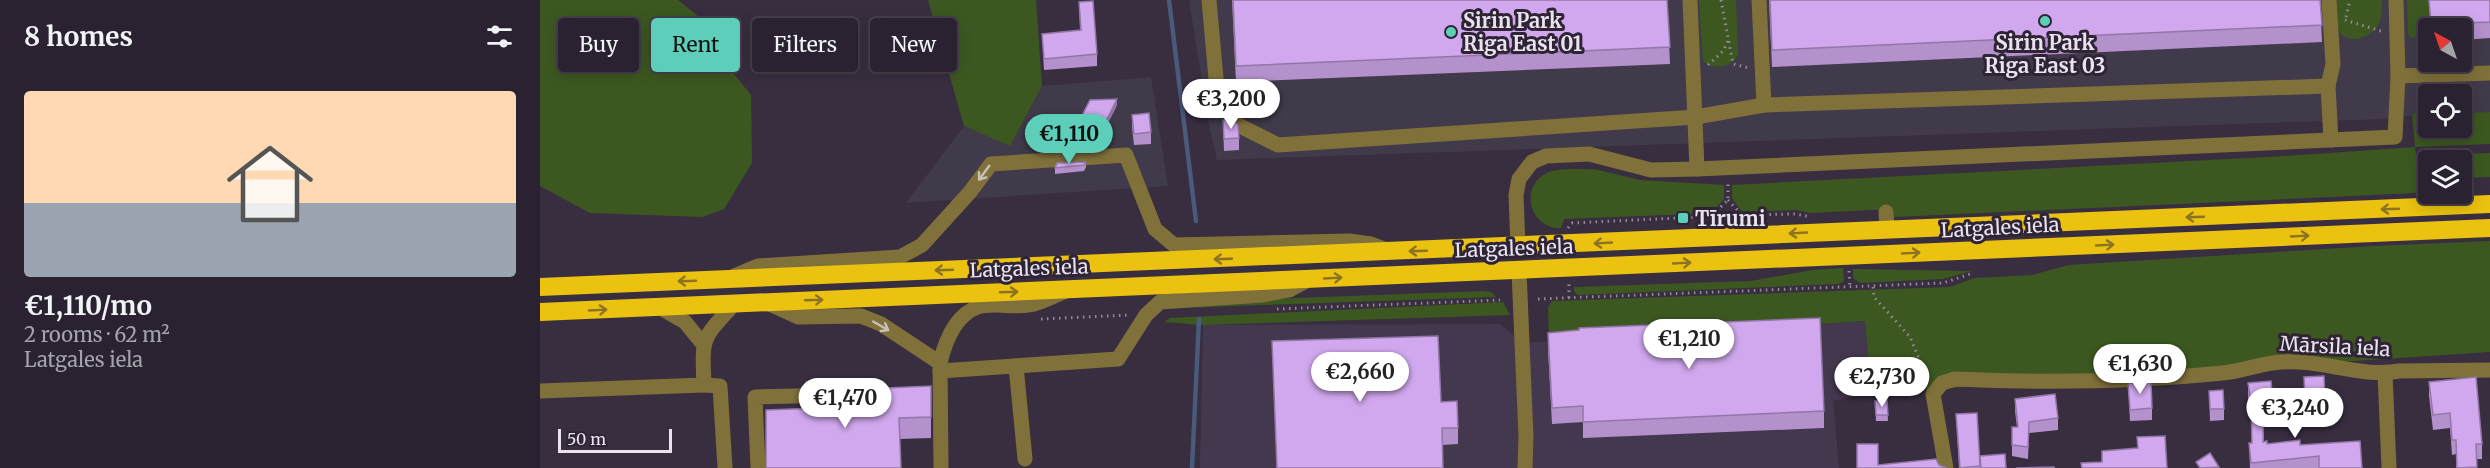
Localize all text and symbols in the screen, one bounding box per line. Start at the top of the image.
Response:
place label: Sirin Park Riga East 01 [1463,8,1582,56]
marker: Sirin Park Riga East 03 [2038,14,2052,28]
chip: Buy [558,18,639,72]
chip: Rent [651,18,740,72]
chip: Filters [752,18,858,72]
chip: New [870,18,957,72]
north arrow [2418,18,2472,72]
map controls [2418,18,2472,204]
text: 8 homes [24,20,133,53]
icon: filters [483,20,516,53]
marker: Sirin Park Riga East 01 [1444,25,1458,39]
place label: Sirin Park Riga East 03 [1984,30,2106,78]
pin: €3,200 [1182,79,1280,130]
button: locate [2418,84,2472,138]
text: €3,200 [1196,86,1266,111]
pin: €1,110 [1020,114,1118,165]
text: €1,110 [1039,121,1099,146]
icon: home [216,130,324,238]
button: layers [2418,150,2472,204]
one-way arrow [978,165,990,181]
one-way arrow [2380,203,2400,214]
place label: Tīrumi [1695,206,1766,231]
marker: Tīrumi [1676,211,1690,225]
street label: Latgales iela [1940,211,2060,243]
one-way arrow [2185,211,2205,222]
one-way arrow [1788,228,1808,239]
one-way arrow [2290,230,2310,242]
street label: Latgales iela [1454,233,1574,263]
one-way arrow [1594,237,1614,248]
one-way arrow [2095,239,2115,250]
one-way arrow [1409,245,1429,257]
one-way arrow [1900,248,1920,259]
street label: Latgales iela [969,253,1089,283]
one-way arrow [1214,253,1234,264]
one-way arrow [1672,258,1692,269]
one-way arrow [935,265,955,276]
one-way arrow [1323,273,1343,284]
one-way arrow [677,276,697,287]
one-way arrow [999,286,1019,297]
text: €1,110/mo [24,289,152,322]
one-way arrow [804,294,824,306]
one-way arrow [588,304,608,315]
pin: €1,210 [1640,319,1738,370]
one-way arrow [872,320,889,332]
text: 2 rooms · 62 m² [24,322,170,347]
text: €1,210 [1657,326,1721,351]
street label: Mārsila iela [2279,331,2391,361]
pin: €1,630 [2091,344,2189,395]
text: Latgales iela [24,347,143,372]
text: €1,630 [2107,351,2173,376]
pin: €2,660 [1311,352,1409,403]
pin: €2,730 [1833,357,1931,408]
text: €2,660 [1325,359,1395,384]
text: €2,730 [1848,364,1916,389]
pin: €1,470 [796,378,894,429]
text: €1,470 [813,385,877,410]
pin: €3,240 [2246,388,2344,439]
text: €3,240 [2260,395,2330,420]
scale bar [558,426,672,454]
text: 50 m [567,429,606,449]

